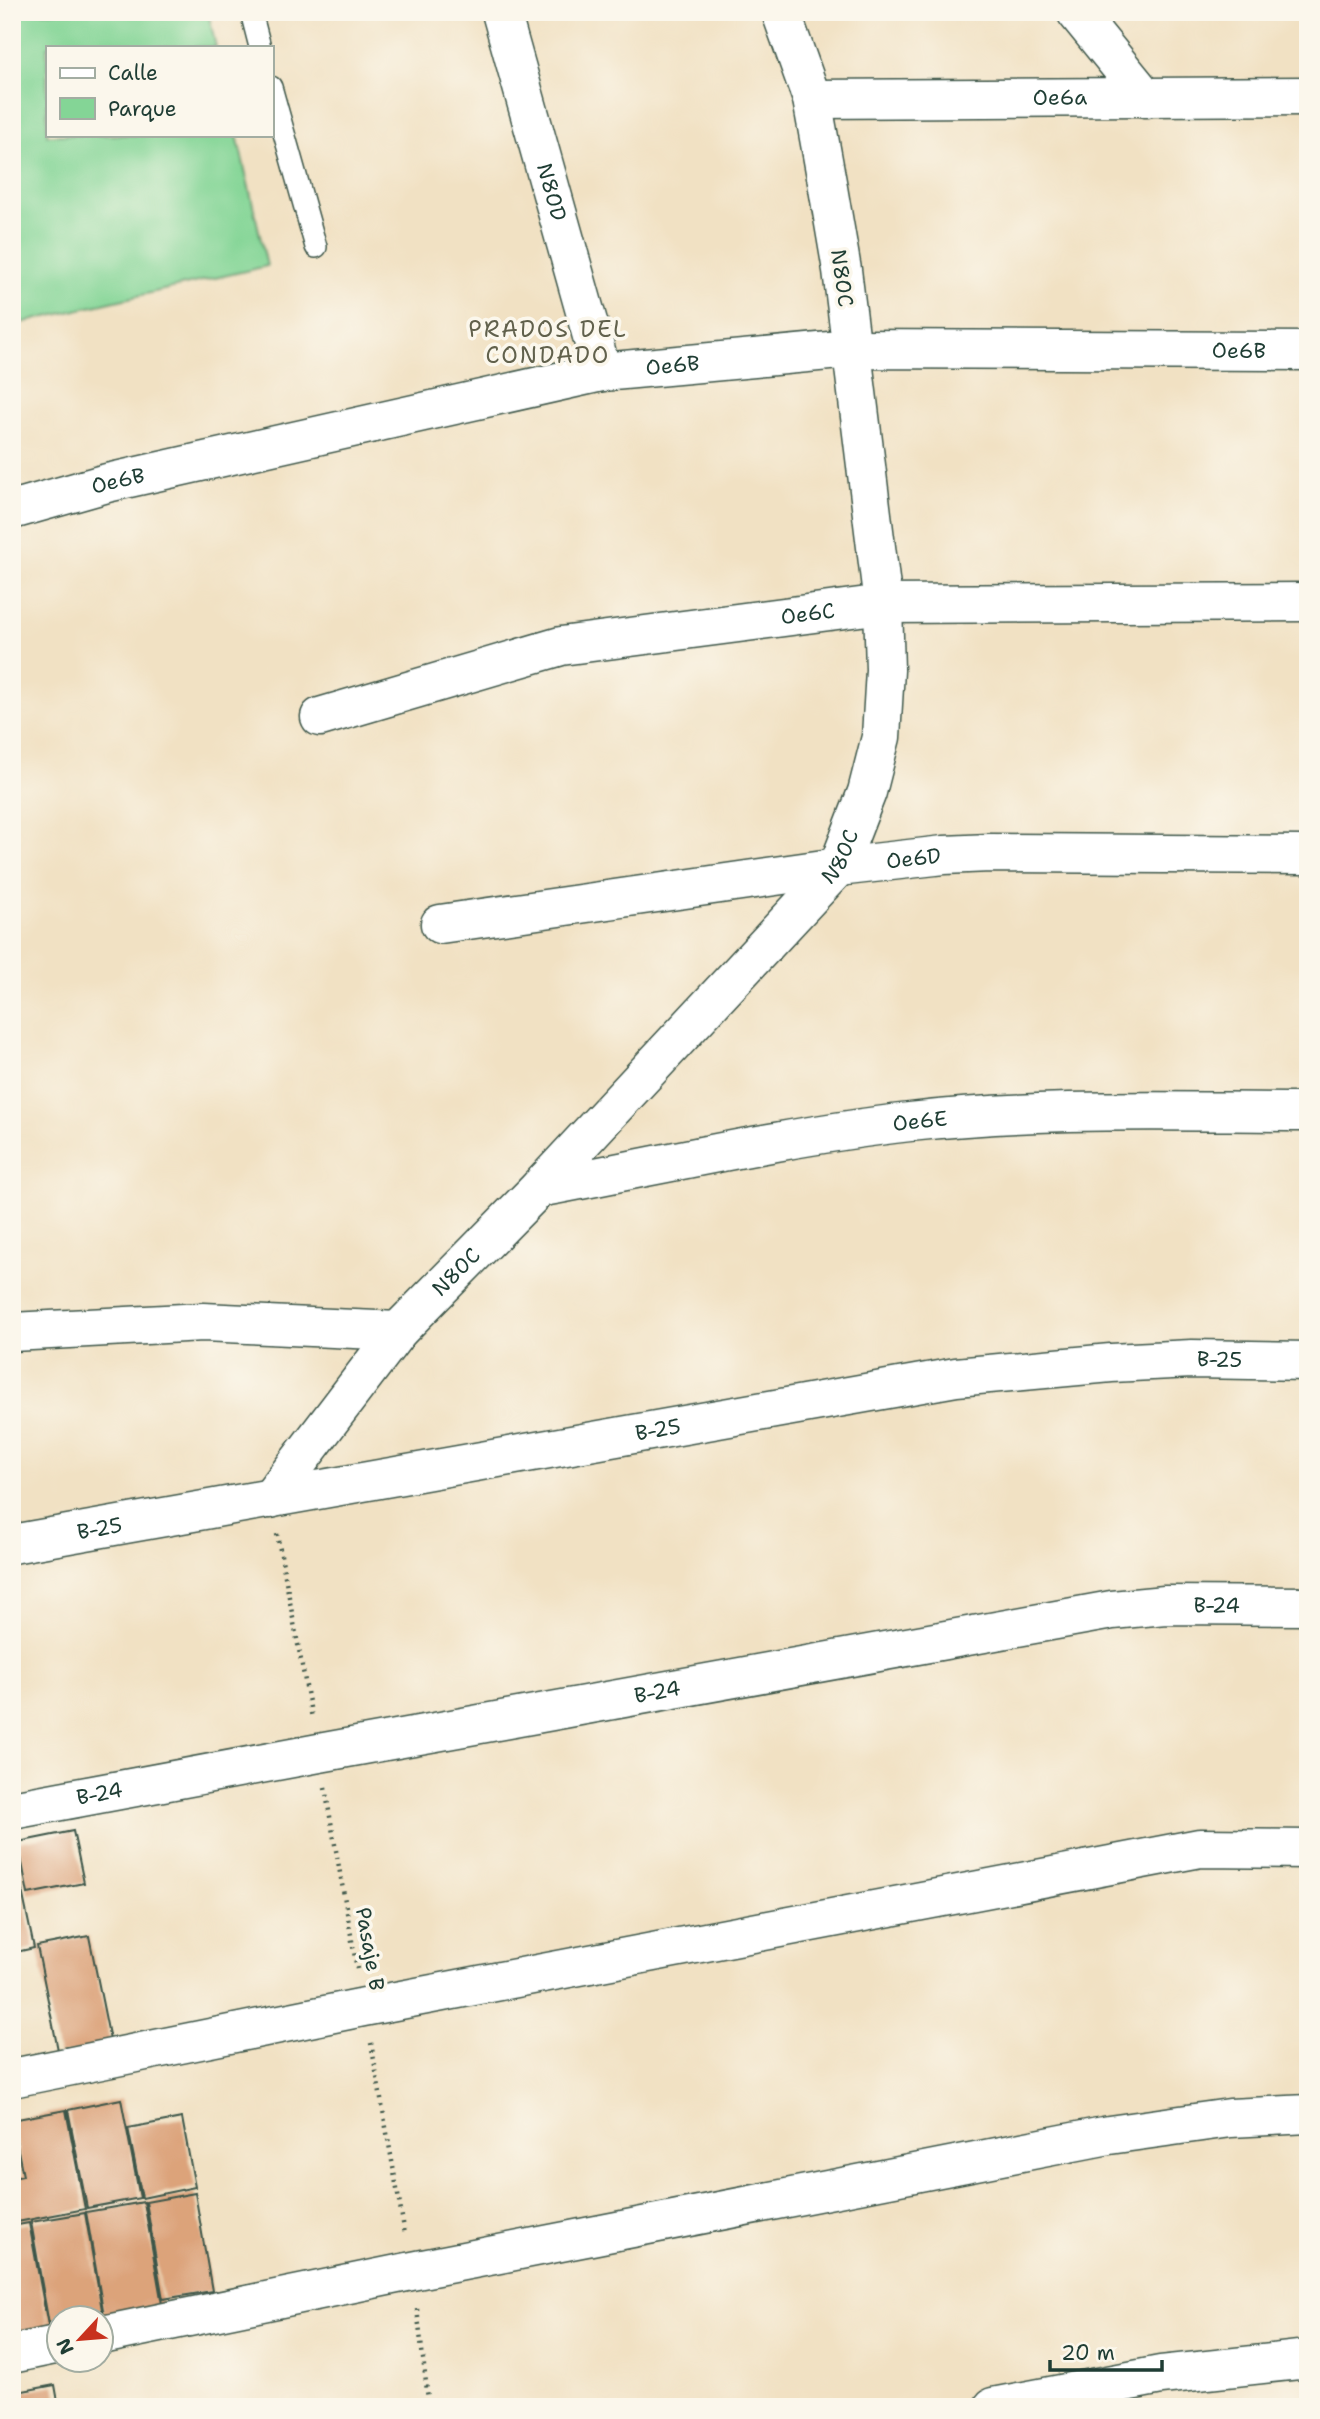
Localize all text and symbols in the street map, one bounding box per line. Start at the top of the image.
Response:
legend [46,46,273,136]
text: Calle [108,59,158,87]
street label: Oe6a [1033,83,1087,112]
text: Parque [108,95,177,123]
street label: N80D [530,160,573,224]
street label: N80C [824,247,860,309]
district label: PRADOS DEL CONDADO [468,314,628,370]
street label: Oe6B [1212,337,1266,365]
street label: Oe6B [644,349,701,382]
street label: Oe6B [88,461,147,501]
street label: Oe6C [779,596,836,631]
street label: N80C [815,825,865,890]
street label: Oe6D [885,841,942,875]
street label: Oe6E [891,1104,949,1138]
street label: N80C [426,1242,486,1302]
street label: B-25 [1197,1345,1243,1374]
street label: B-25 [633,1412,683,1447]
street label: B-25 [75,1511,124,1546]
street label: B-24 [1193,1591,1240,1620]
street label: B-24 [632,1674,683,1710]
street label: B-24 [74,1776,125,1812]
street label: Pasaje B [349,1905,391,1993]
north arrow [46,2304,116,2374]
scale bar [1050,2328,1162,2372]
text: N [51,2334,80,2358]
text: 20 m [1061,2339,1115,2367]

